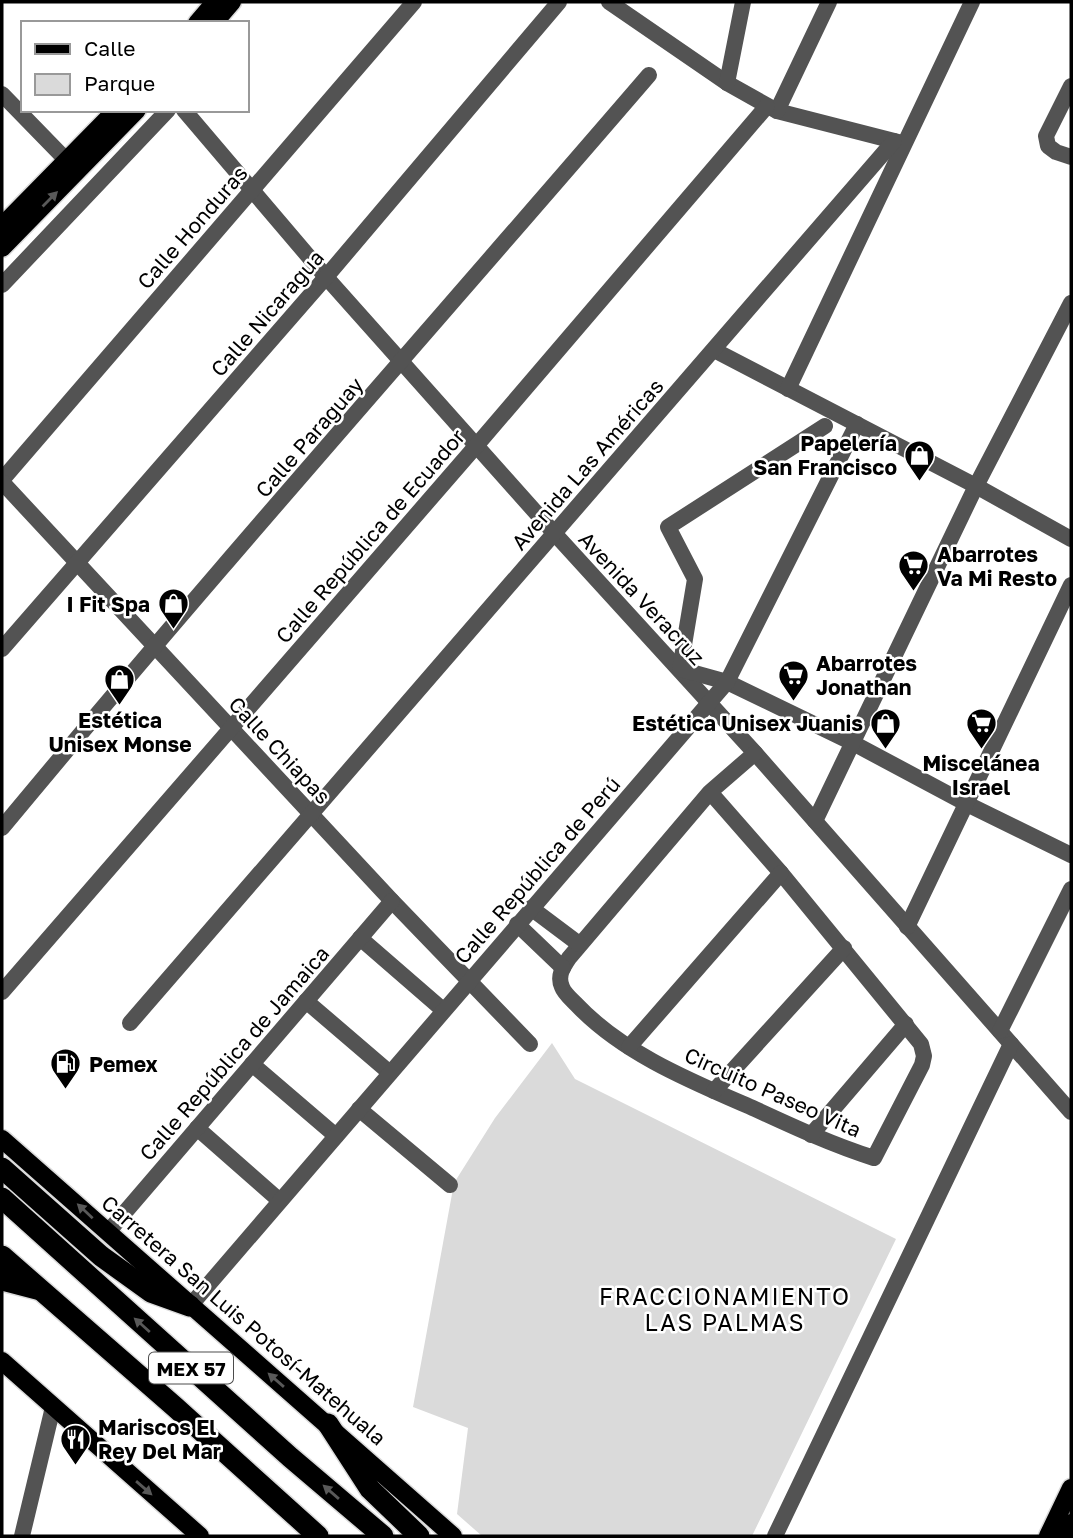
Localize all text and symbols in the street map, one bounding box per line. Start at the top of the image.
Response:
legend [21,21,248,112]
text: Calle [84,35,136,61]
text: Parque [84,70,155,96]
street label: Calle Honduras [131,160,253,294]
one-way arrow [41,192,58,208]
street label: Calle Nicaragua [205,244,329,382]
street label: Calle Paraguay [250,371,368,502]
street label: Avenida Las Américas [506,373,668,555]
street label: Calle República de Ecuador [270,424,470,648]
place label: Papelería San Francisco [753,430,897,480]
shop icon: Papelería San Francisco [903,438,937,482]
street label: Avenida Veracruz [574,526,710,670]
place label: Abarrotes Va Mi Resto [937,541,1057,591]
supermarket icon: Abarrotes Va Mi Resto [897,549,931,593]
shop icon: I Fit Spa [156,587,190,631]
place label: I Fit Spa [67,591,150,617]
place label: Abarrotes Jonathan [816,650,917,700]
supermarket icon: Abarrotes Jonathan [776,658,810,702]
shop icon: Estética Unisex Monse [103,663,137,707]
street label: Calle Chiapas [224,691,336,809]
shop icon: Estética Unisex Juanis [869,706,903,750]
supermarket icon: Miscelánea Israel [964,706,998,750]
place label: Estética Unisex Monse [48,707,192,757]
place label: Estética Unisex Juanis [632,710,863,736]
place label: Miscelánea Israel [922,750,1040,800]
street label: Calle República de Perú [449,771,625,969]
street label: Calle República de Jamaica [134,940,334,1166]
street label: Circuito Paseo Vita [681,1041,865,1143]
fuel station icon: Pemex [49,1047,83,1091]
place label: Pemex [89,1051,158,1077]
street label: Carretera San Luis Potosí-Matehuala [97,1189,391,1451]
one-way arrow [76,1203,94,1219]
district label: FRACCIONAMIENTO LAS PALMAS [599,1282,851,1336]
one-way arrow [133,1317,151,1333]
road number: MEX 57 [149,1352,233,1384]
one-way arrow [267,1372,285,1388]
place label: Mariscos El Rey Del Mar [98,1414,221,1464]
restaurant icon: Mariscos El Rey Del Mar [58,1422,92,1466]
one-way arrow [135,1479,152,1495]
one-way arrow [322,1485,339,1500]

